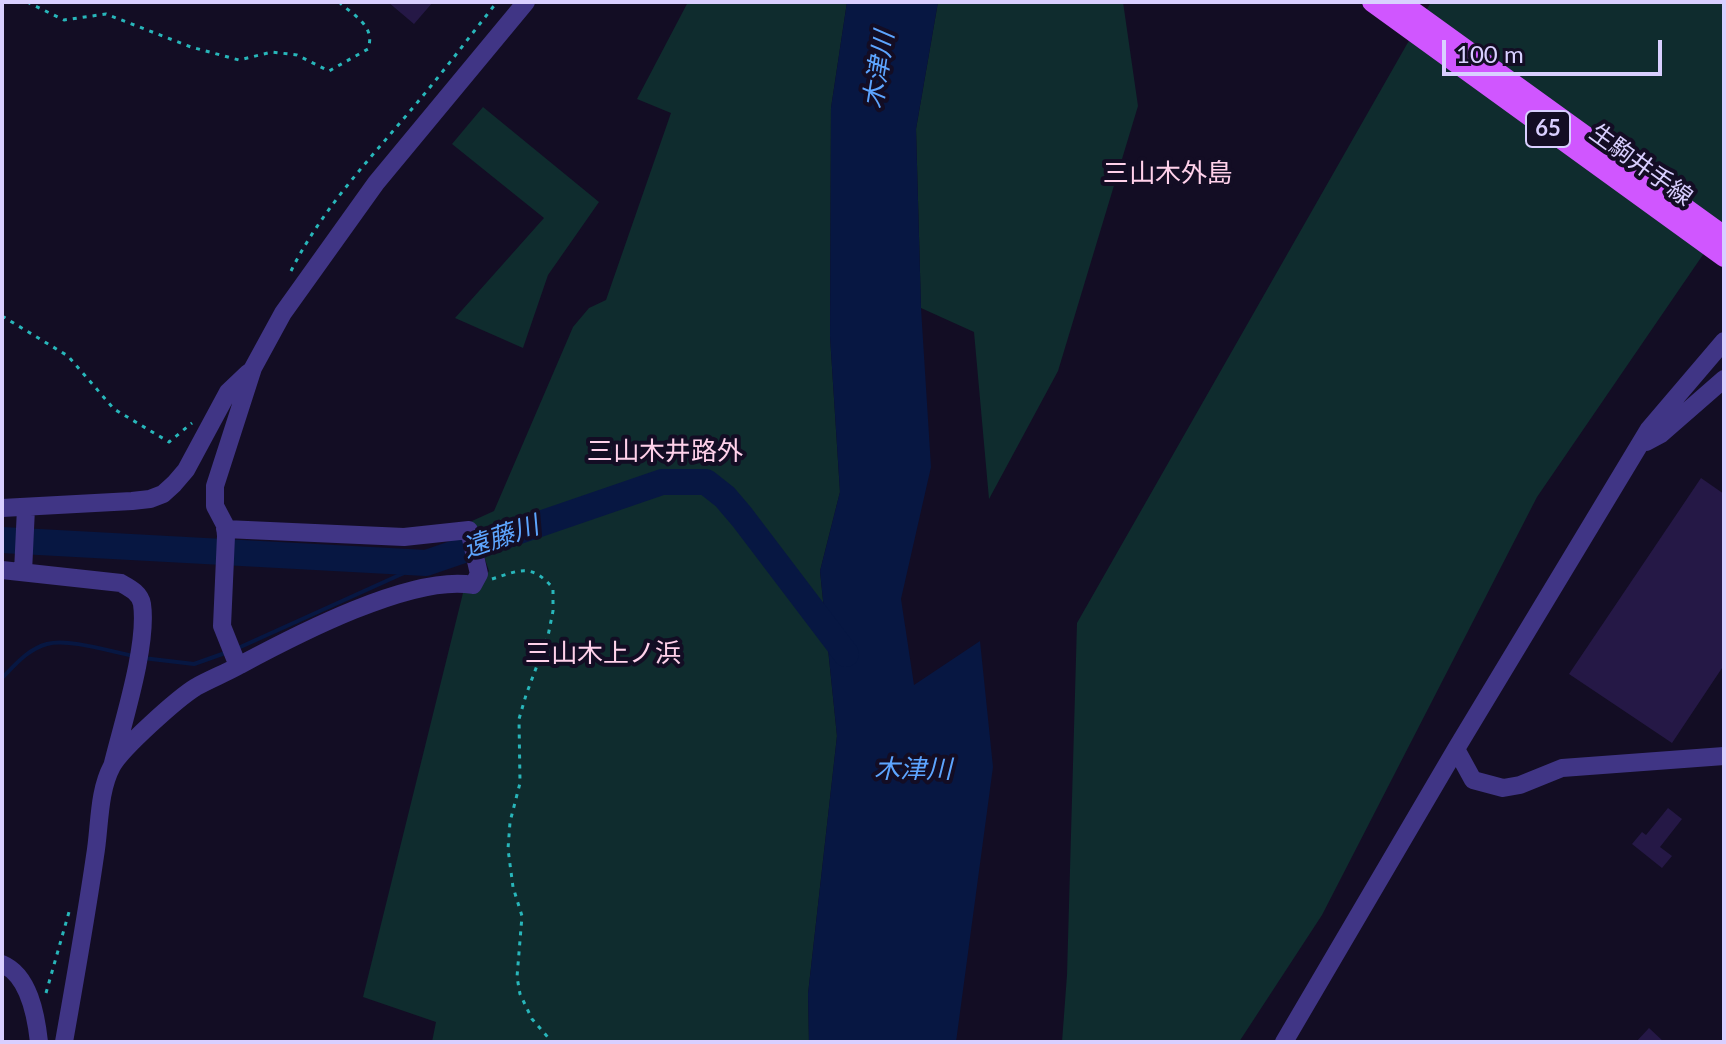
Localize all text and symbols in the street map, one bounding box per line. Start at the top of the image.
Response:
scale bar [1446,24,1666,74]
water label: 木津川 [857,29,901,111]
text: 100 m [1456,39,1524,68]
road number: 65 [1526,111,1570,147]
street label: 生駒井手線 [1584,118,1698,212]
district label: 三山木外島 [1103,158,1233,190]
district label: 三山木井路外 [587,436,743,468]
water label: 遠藤川 [459,510,543,564]
district label: 三山木上ノ浜 [525,638,681,670]
water label: 木津川 [874,754,952,786]

